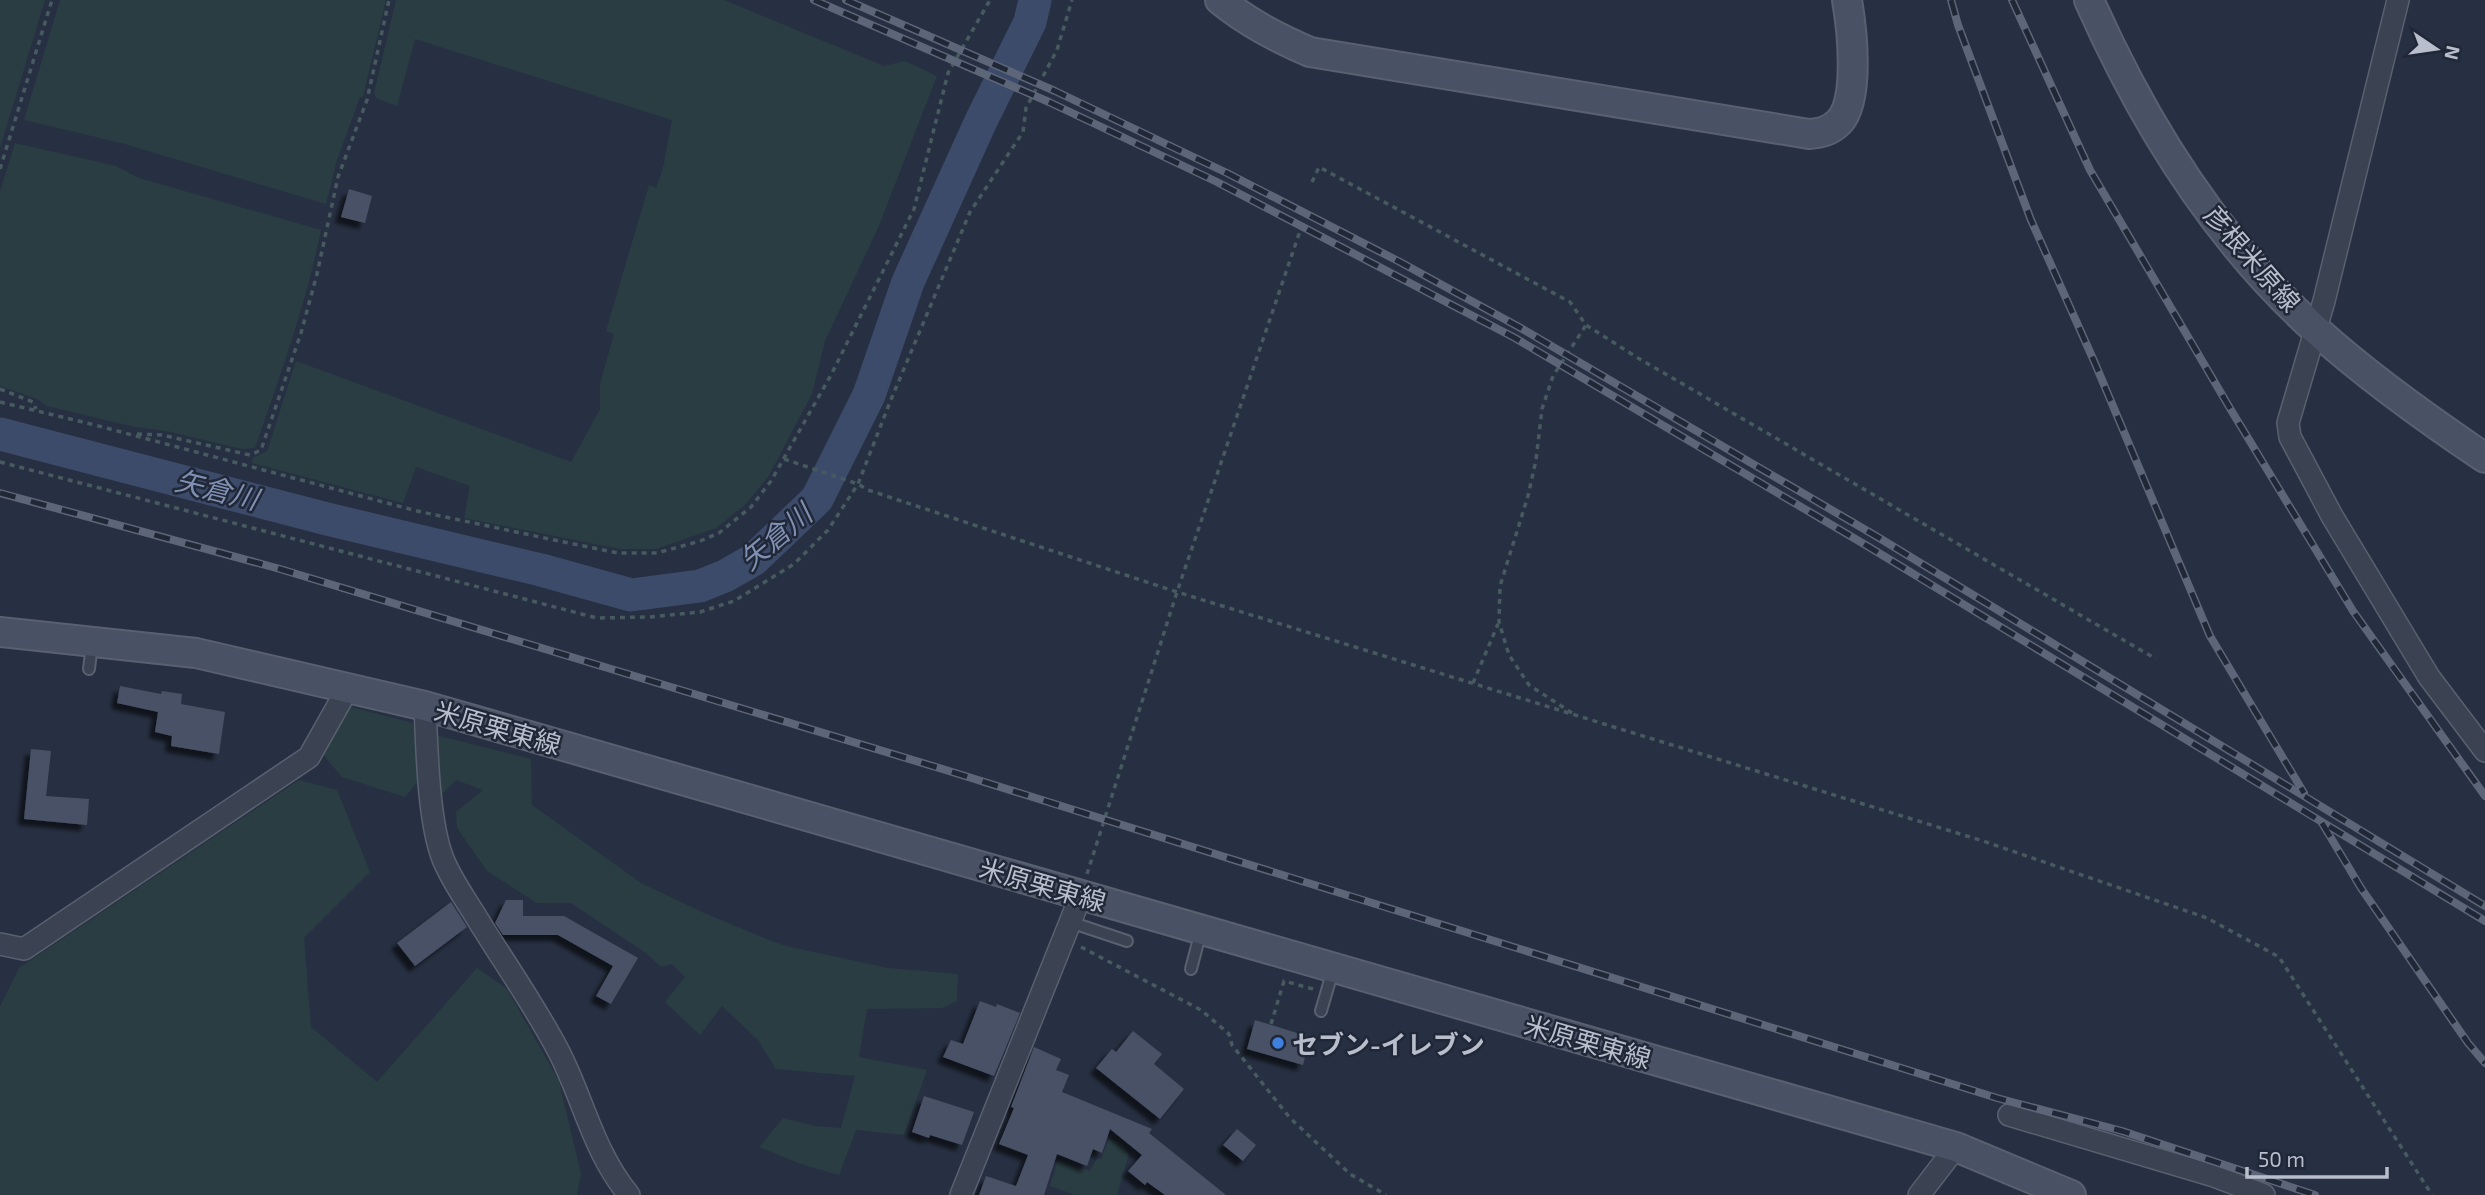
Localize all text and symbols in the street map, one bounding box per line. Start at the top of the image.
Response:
north arrow [2401,14,2471,84]
text: N [2440,44,2466,62]
street label: 彦根米原線 [2199,199,2307,317]
water label: 矢倉川 [172,462,265,516]
water label: 矢倉川 [732,494,820,576]
street label: 米原栗東線 [431,694,565,760]
street label: 米原栗東線 [976,851,1110,917]
street label: 米原栗東線 [1521,1008,1655,1074]
place label: セブン-イレブン [1292,1028,1485,1059]
marker: セブン-イレブン [1270,1035,1286,1051]
scale bar [2247,1136,2387,1180]
text: 50 m [2258,1146,2305,1171]

